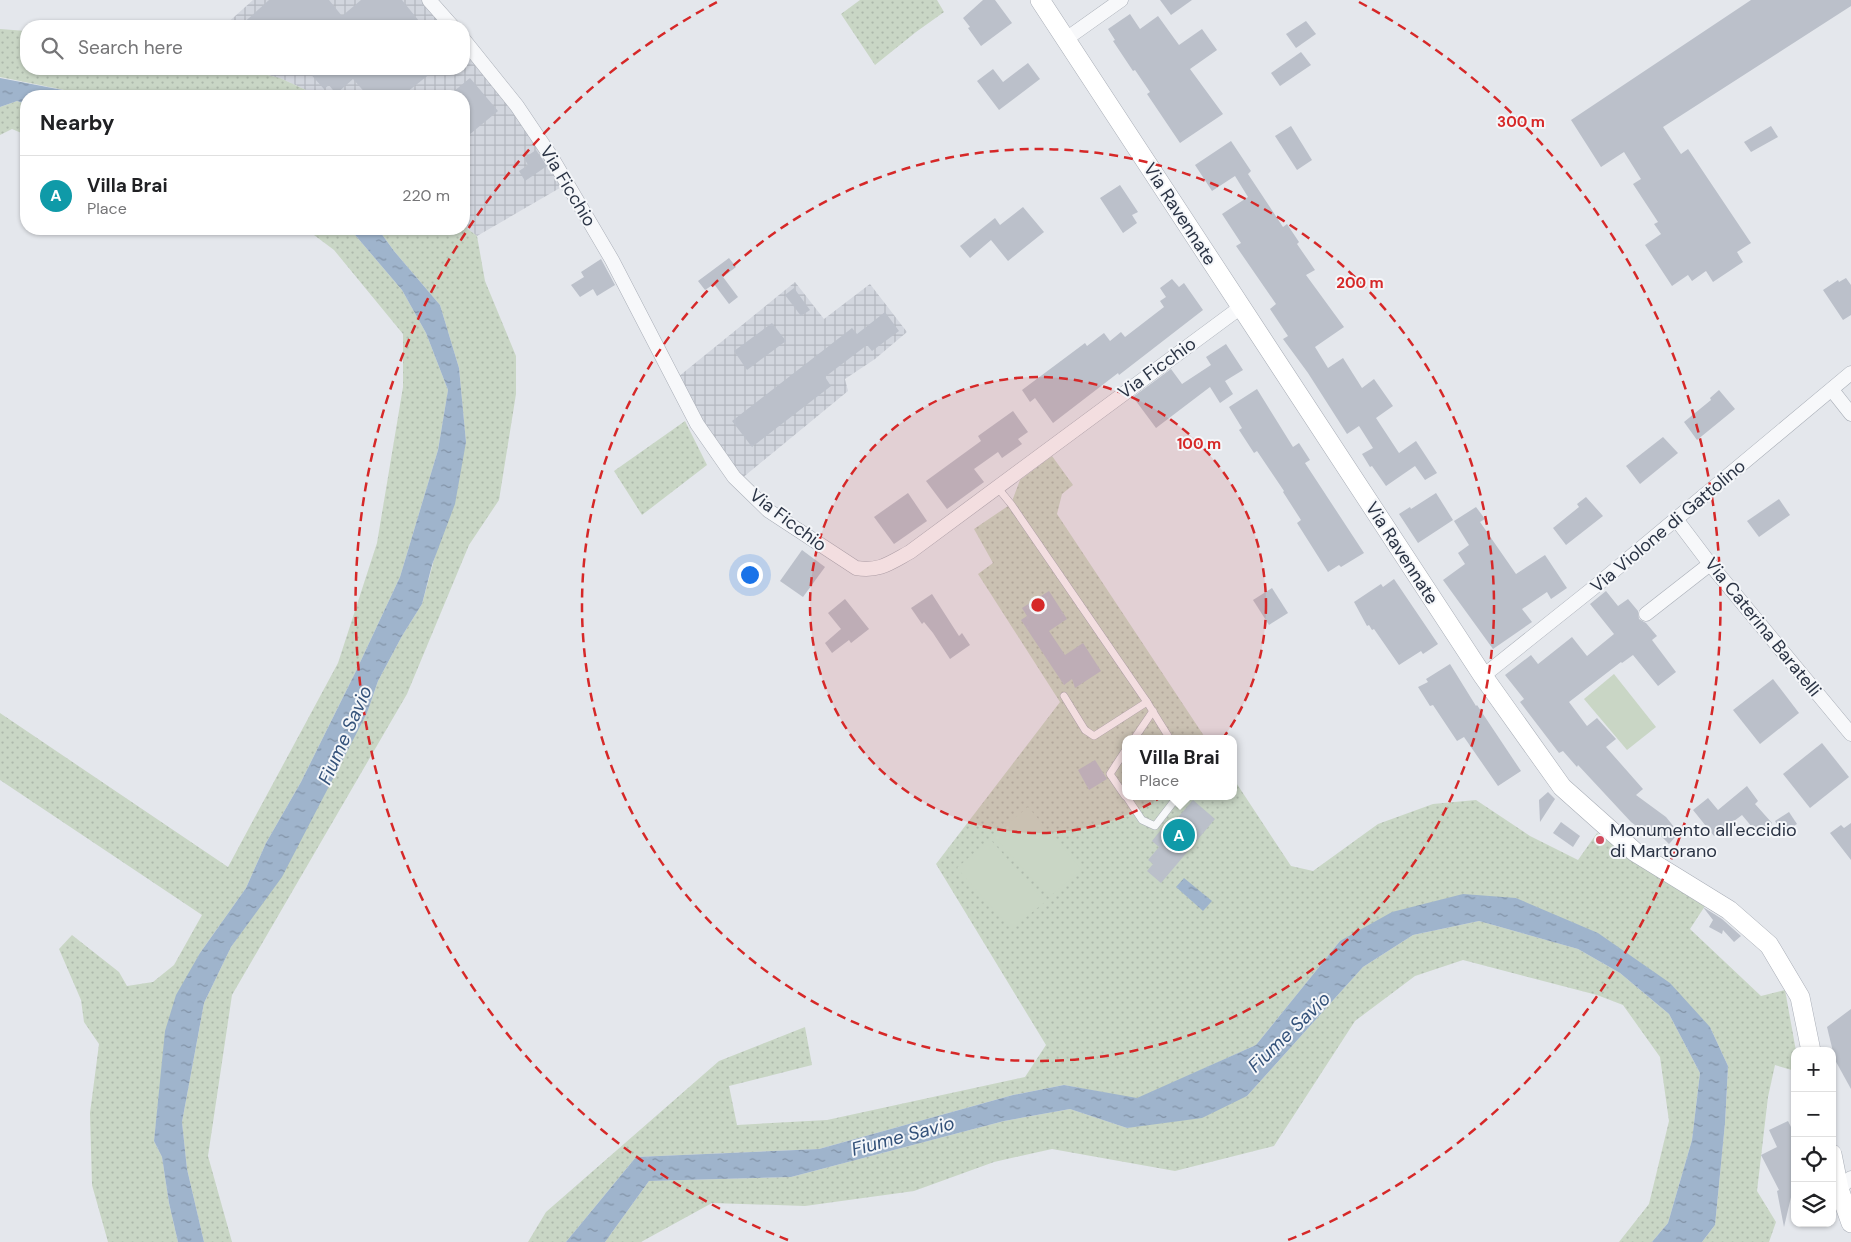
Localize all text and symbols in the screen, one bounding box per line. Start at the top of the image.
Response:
search box [20,20,470,75]
icon: search [38,34,66,62]
text: Search here [78,35,183,60]
text: Nearby [40,109,114,137]
text: 300 m [1497,112,1545,132]
street label: Via Ficchio [534,141,602,231]
street label: Via Ravennate [1138,158,1222,270]
text: Villa Brai [87,173,168,198]
text: A [50,185,62,206]
text: 220 m [402,185,450,206]
text: Place [87,198,127,219]
text: 200 m [1336,273,1384,293]
street label: Via Ficchio [1113,332,1201,404]
text: 100 m [1177,434,1221,454]
street label: Via Violone di Gattolino [1585,454,1751,598]
street label: Via Ficchio [745,483,831,557]
street label: Via Ravennate [1360,497,1444,609]
street label: Via Caterina Baratelli [1699,552,1827,702]
your location [737,562,763,588]
centre of rings [1029,596,1047,614]
water label: Fiume Savio [312,682,378,788]
popup [1122,735,1237,800]
text: Villa Brai [1139,745,1220,770]
text: Place [1139,770,1179,791]
pin: A [1163,816,1195,854]
place label: Monumento all'eccidio di Martorano [1610,818,1797,863]
marker: Monumento all'eccidio di Martorano [1594,834,1606,846]
water label: Fiume Savio [1242,986,1336,1078]
map controls [1791,1047,1836,1227]
button: + [1791,1047,1836,1092]
button: − [1791,1092,1836,1137]
water label: Fiume Savio [849,1110,957,1162]
button: locate [1791,1137,1836,1182]
button: layers [1791,1182,1836,1227]

